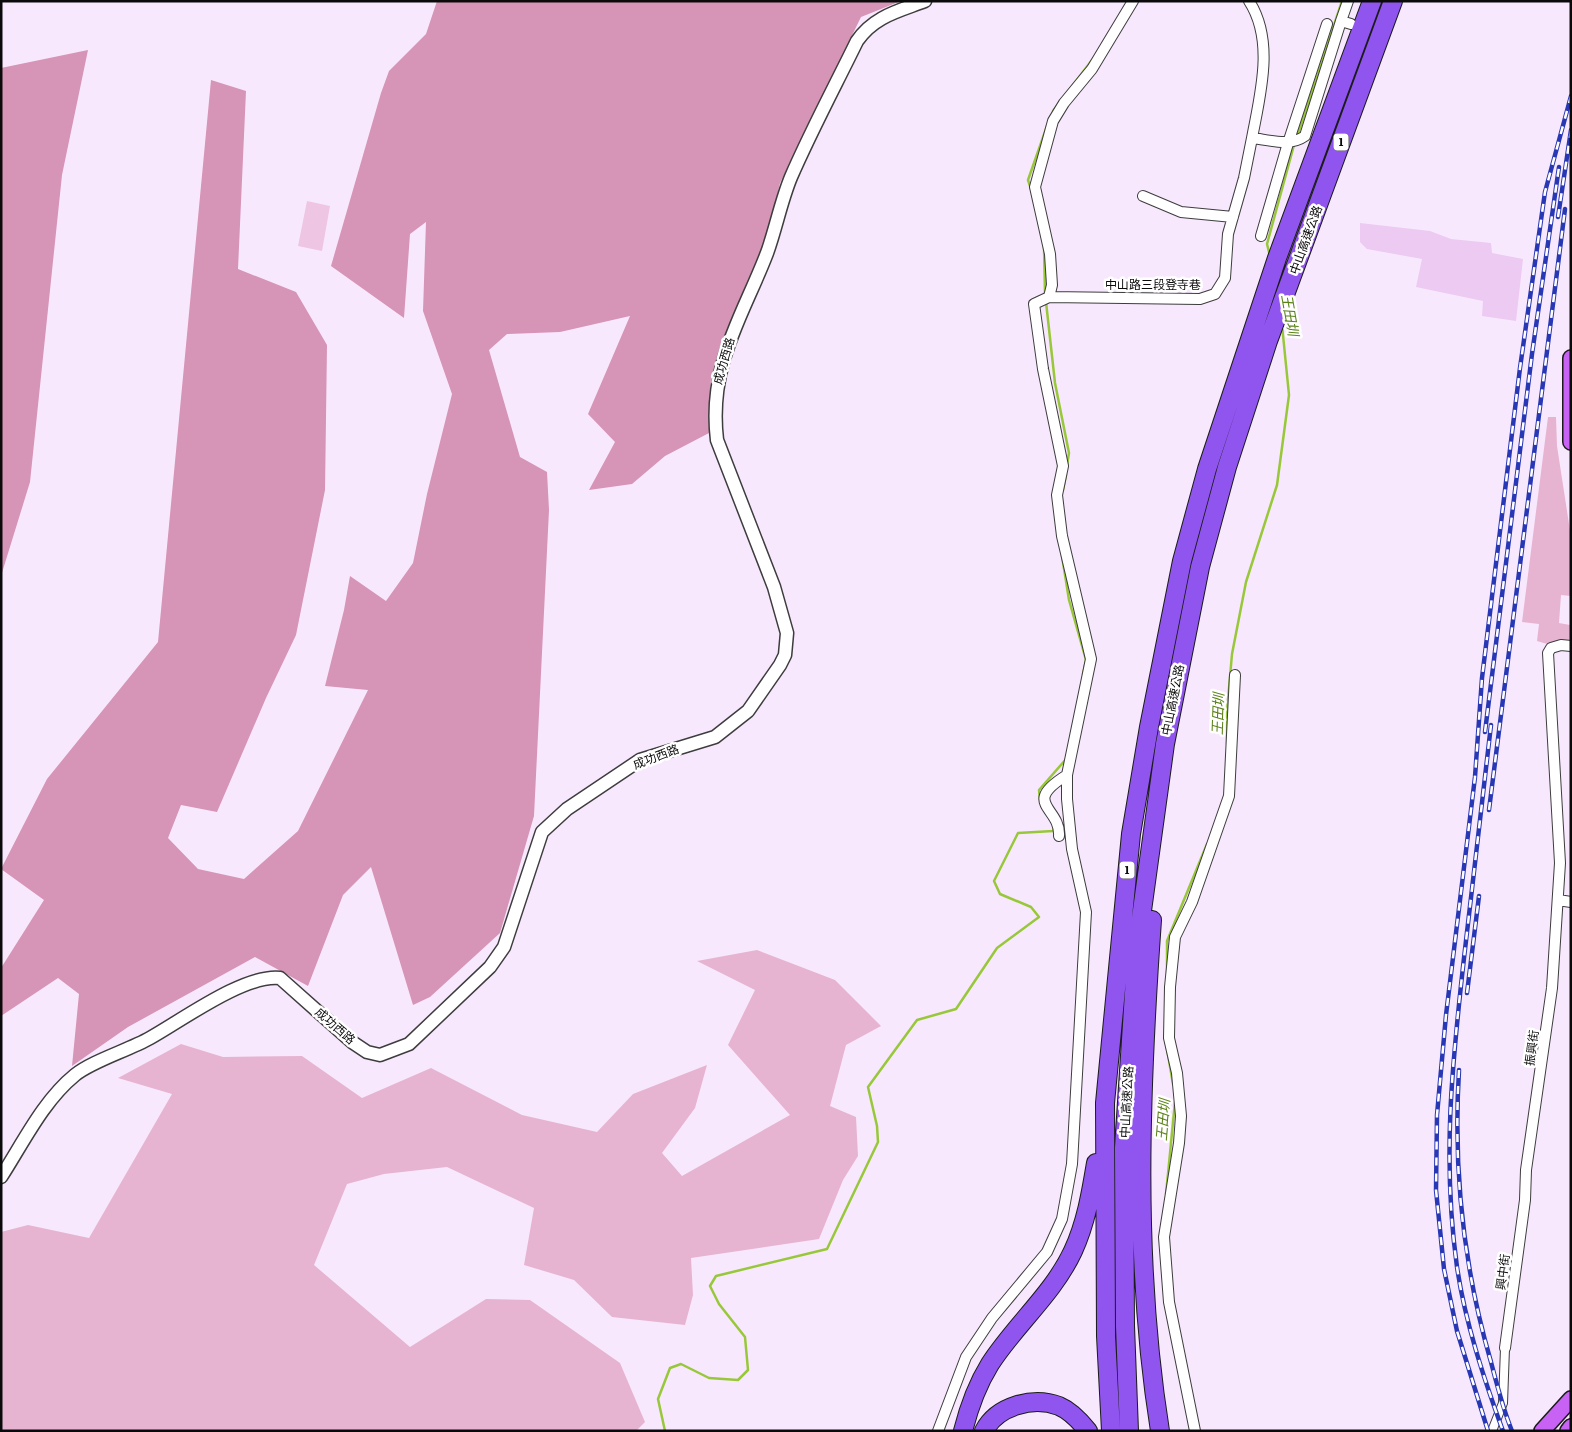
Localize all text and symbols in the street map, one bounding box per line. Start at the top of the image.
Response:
road number: 1 [1334,134,1348,150]
street label: 中山高速公路 [1284,203,1326,277]
street label: 中山路三段登寺巷 [1105,275,1201,293]
water label: 王田圳 [1277,292,1305,339]
street label: 成功西路 [708,335,738,386]
street label: 中山高速公路 [1156,663,1188,737]
water label: 王田圳 [1206,691,1228,735]
street label: 成功西路 [630,739,681,773]
road number: 1 [1120,862,1134,878]
street label: 成功西路 [312,1003,360,1048]
street label: 振興街 [1520,1029,1542,1067]
street label: 中山高速公路 [1115,1066,1137,1138]
water label: 王田圳 [1150,1096,1174,1142]
street label: 興中街 [1491,1253,1513,1291]

